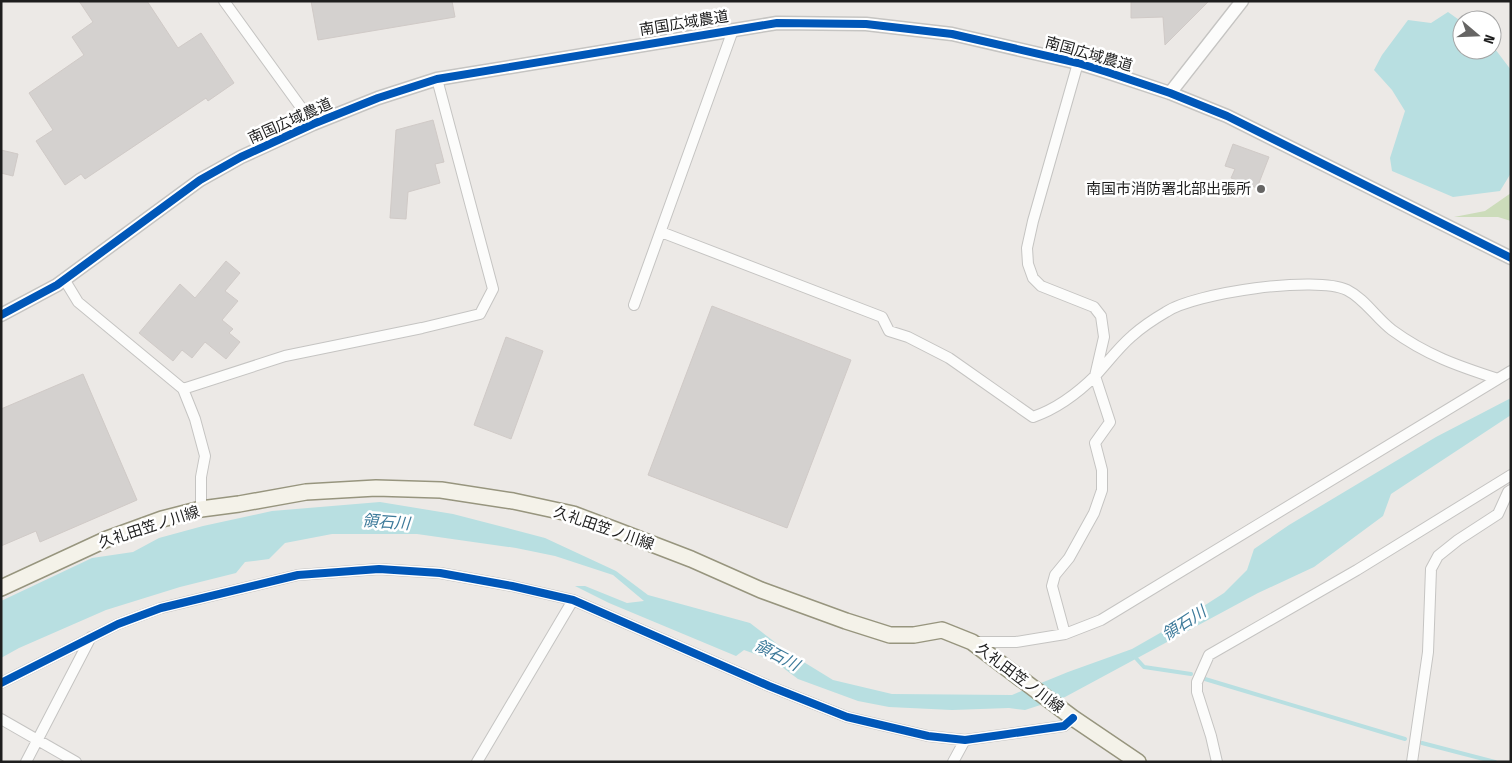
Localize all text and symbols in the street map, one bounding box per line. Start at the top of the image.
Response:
street label: 南国広域農道 [638,7,730,39]
north arrow [1452,10,1502,60]
text: N [1479,32,1498,46]
street label: 南国広域農道 [1043,33,1135,75]
street label: 南国広域農道 [245,94,335,148]
place label: 南国市消防署北部出張所 [1086,180,1251,198]
marker: 南国市消防署北部出張所 [1255,183,1267,195]
street label: 久礼田笠ノ川線 [96,502,202,552]
street label: 久礼田笠ノ川線 [551,502,657,554]
water label: 領石川 [361,511,413,533]
water label: 領石川 [1159,601,1211,644]
water label: 領石川 [751,635,804,676]
street label: 久礼田笠ノ川線 [973,639,1067,717]

